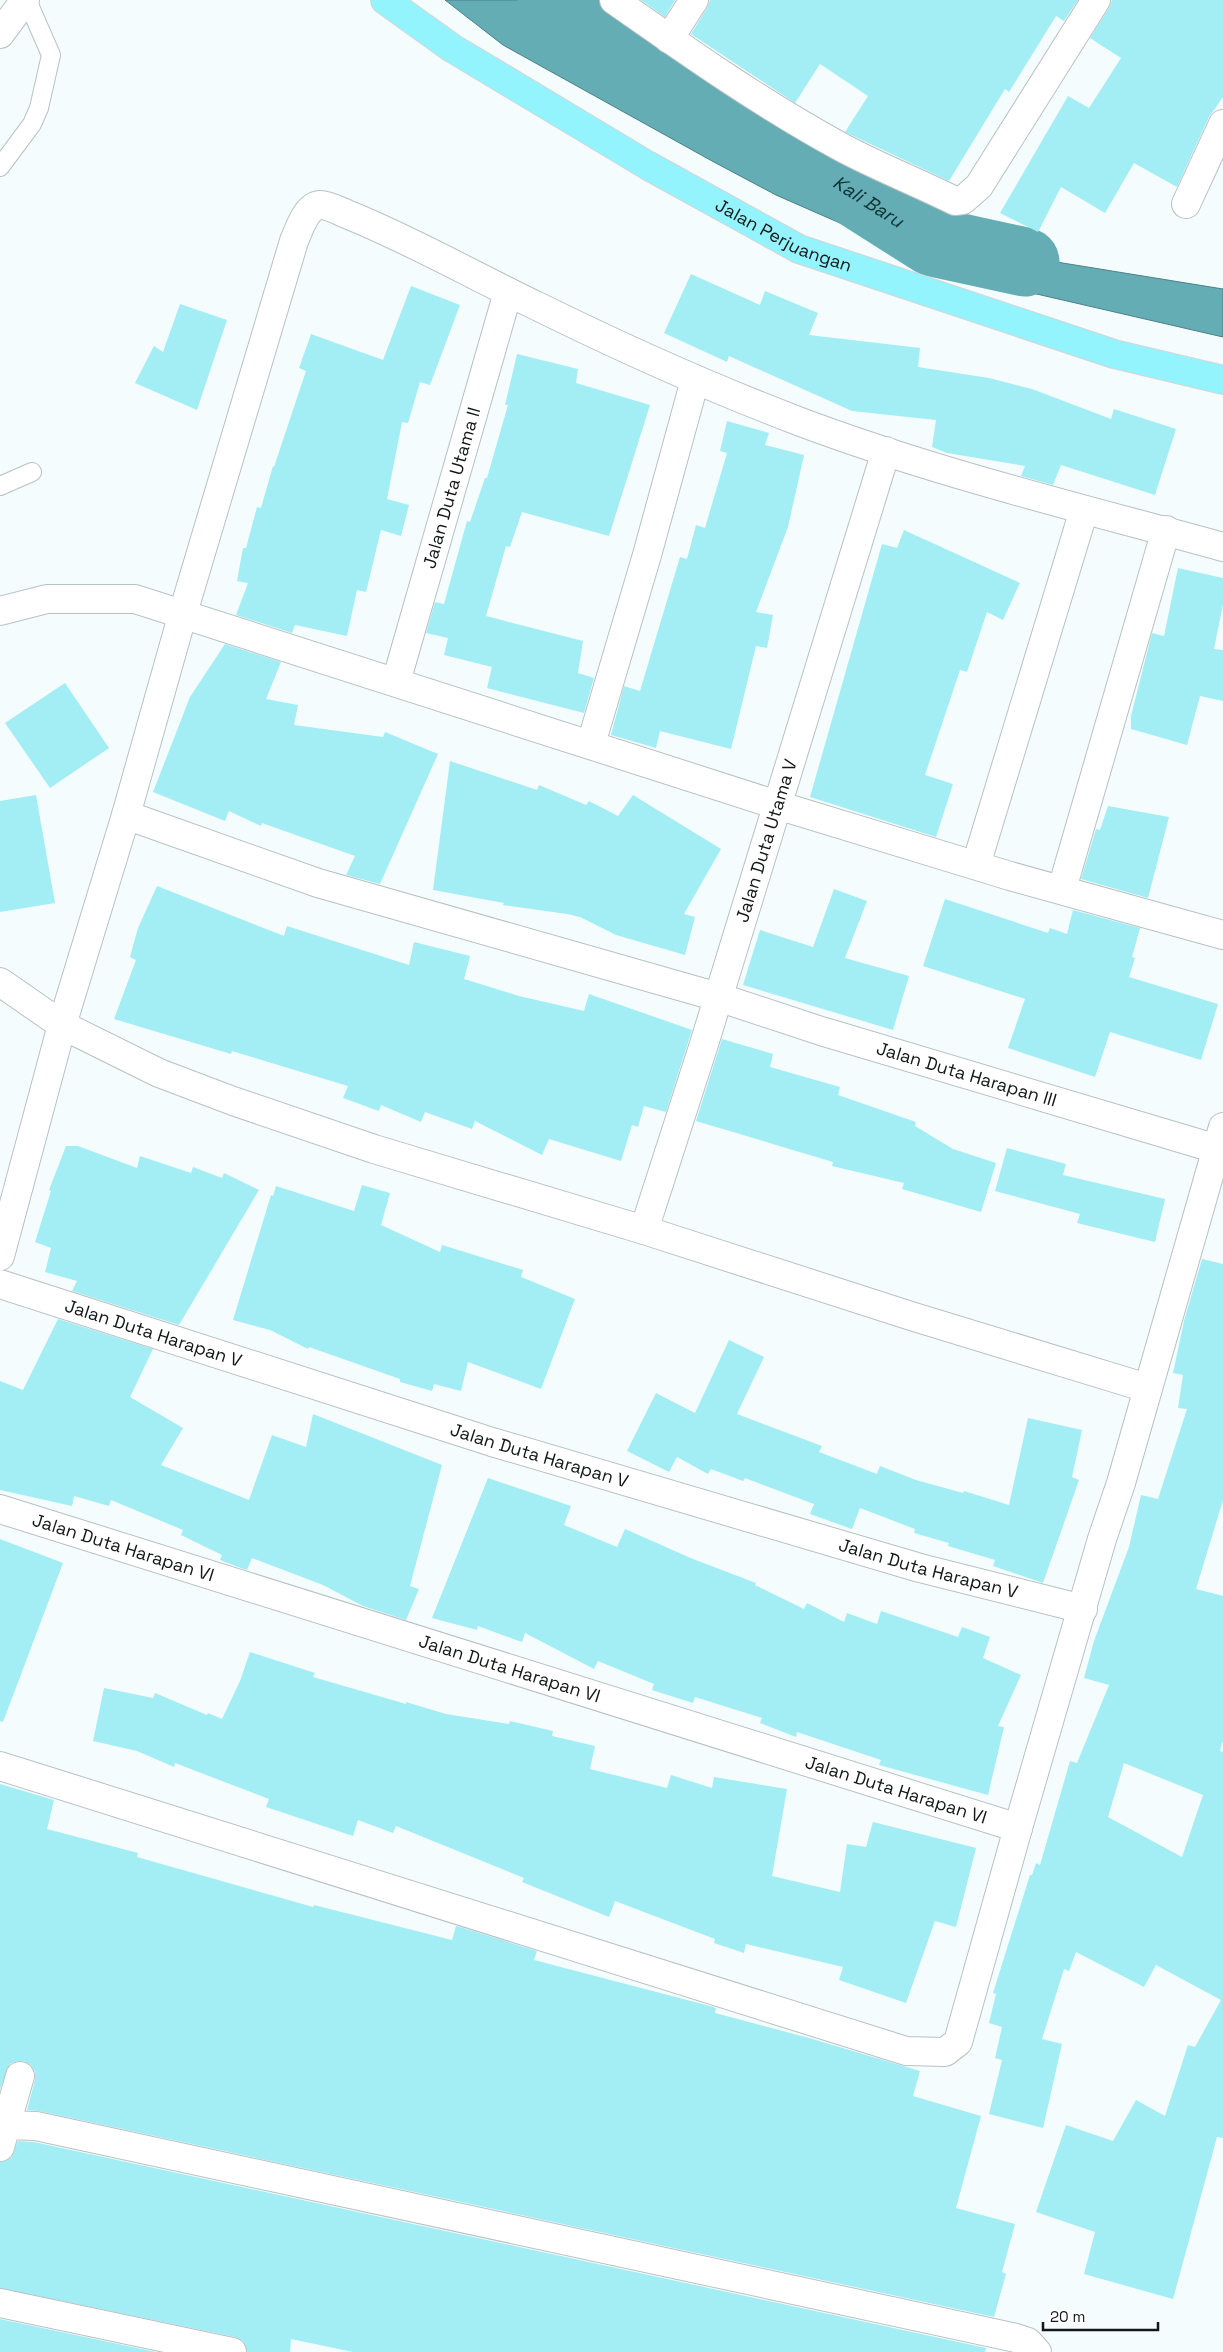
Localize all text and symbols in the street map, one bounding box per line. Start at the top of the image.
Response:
water label: Kali Baru [828,170,909,234]
street label: Jalan Perjuangan [711,193,855,277]
street label: Jalan Duta Utama II [417,404,485,571]
street label: Jalan Duta Utama V [730,756,802,925]
street label: Jalan Duta Harapan III [874,1036,1060,1112]
street label: Jalan Duta Harapan V [62,1294,245,1372]
street label: Jalan Duta Harapan V [448,1417,631,1493]
street label: Jalan Duta Harapan VI [30,1508,217,1586]
street label: Jalan Duta Harapan V [836,1533,1020,1603]
street label: Jalan Duta Harapan VI [416,1629,603,1707]
street label: Jalan Duta Harapan VI [802,1750,990,1829]
scale bar [1043,2300,1158,2332]
text: 20 m [1050,2307,1085,2326]

